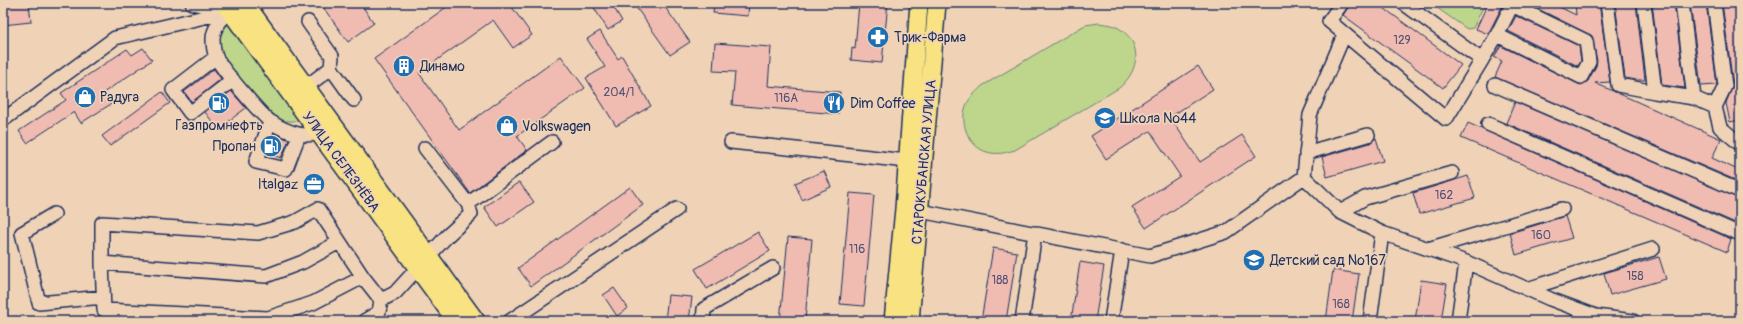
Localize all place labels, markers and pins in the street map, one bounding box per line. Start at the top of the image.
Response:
pharmacy icon: Трик-Фарма [865,24,891,50]
place label: Трик-Фарма [894,29,966,46]
building icon: Динамо [391,53,417,79]
place label: Динамо [419,58,465,75]
shop icon: Радуга [72,84,98,110]
place label: Радуга [100,89,139,106]
fuel station icon: Газпромнефть [206,90,232,116]
restaurant icon: Dim Coffee [821,90,847,116]
place label: Dim Coffee [850,95,916,112]
school or university icon: Школа №44 [1092,105,1118,131]
place label: Школа №44 [1120,110,1196,127]
shop icon: Volkswagen [494,113,520,139]
place label: Газпромнефть [175,117,263,134]
place label: Volkswagen [522,118,591,135]
fuel station icon: Пропан [258,133,284,159]
place label: Пропан [213,138,256,155]
office icon: Italgaz [301,171,327,197]
place label: Italgaz [258,176,298,193]
school or university icon: Детский сад №167 [1241,247,1267,273]
place label: Детский сад №167 [1269,252,1386,269]

